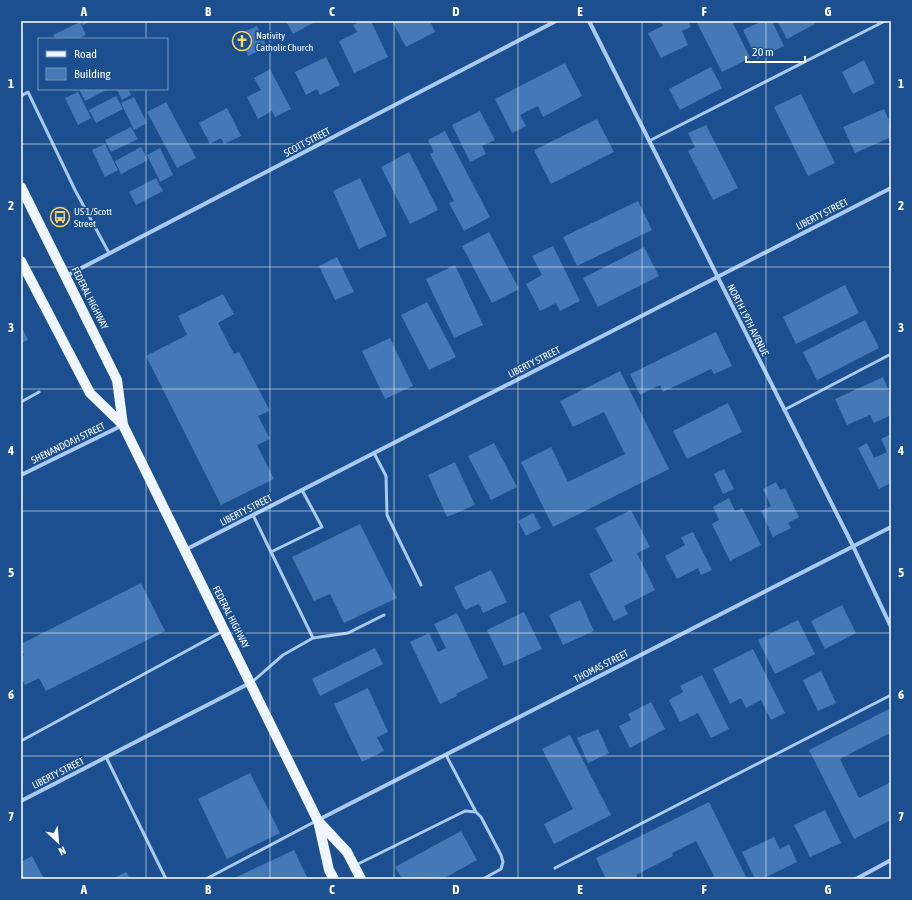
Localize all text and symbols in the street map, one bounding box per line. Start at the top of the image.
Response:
text: A [80,4,88,19]
text: B [205,4,212,19]
text: C [329,4,335,19]
text: D [452,4,460,19]
text: E [577,4,583,19]
text: F [701,4,707,19]
text: G [825,4,832,19]
church icon: Nativity Catholic Church [231,30,253,52]
place label: Nativity Catholic Church [256,30,313,53]
legend [38,38,168,90]
scale bar [746,38,805,64]
text: 20 m [752,45,774,59]
text: Road [74,47,97,61]
text: Building [74,67,112,81]
text: 1 [8,76,14,91]
text: 1 [898,76,904,91]
street label: SCOTT STREET [282,125,333,159]
street label: LIBERTY STREET [794,196,850,232]
text: 2 [8,198,14,213]
text: 2 [898,198,904,213]
bus stop icon: US 1/Scott Street [49,206,71,228]
place label: US 1/Scott Street [74,206,112,229]
street label: FEDERAL HIGHWAY [70,265,111,332]
street label: NORTH 19TH AVENUE [725,282,771,358]
text: 3 [8,320,14,335]
text: 3 [898,320,904,335]
street label: LIBERTY STREET [506,344,562,380]
street label: SHENANDOAH STREET [29,420,107,466]
text: 4 [7,443,14,458]
text: 4 [897,443,904,458]
street label: LIBERTY STREET [218,492,274,528]
text: 5 [8,565,14,580]
text: 5 [898,565,904,580]
street label: FEDERAL HIGHWAY [211,584,252,651]
street label: THOMAS STREET [572,647,631,684]
text: 6 [8,687,14,702]
text: 6 [898,687,904,702]
street label: LIBERTY STREET [30,755,86,791]
text: 7 [8,809,14,824]
text: 7 [898,809,904,824]
north arrow [38,822,78,862]
text: N [57,844,68,858]
text: A [80,882,88,897]
text: B [205,882,212,897]
text: C [329,882,335,897]
text: D [452,882,460,897]
text: E [577,882,583,897]
text: F [701,882,707,897]
text: G [825,882,832,897]

